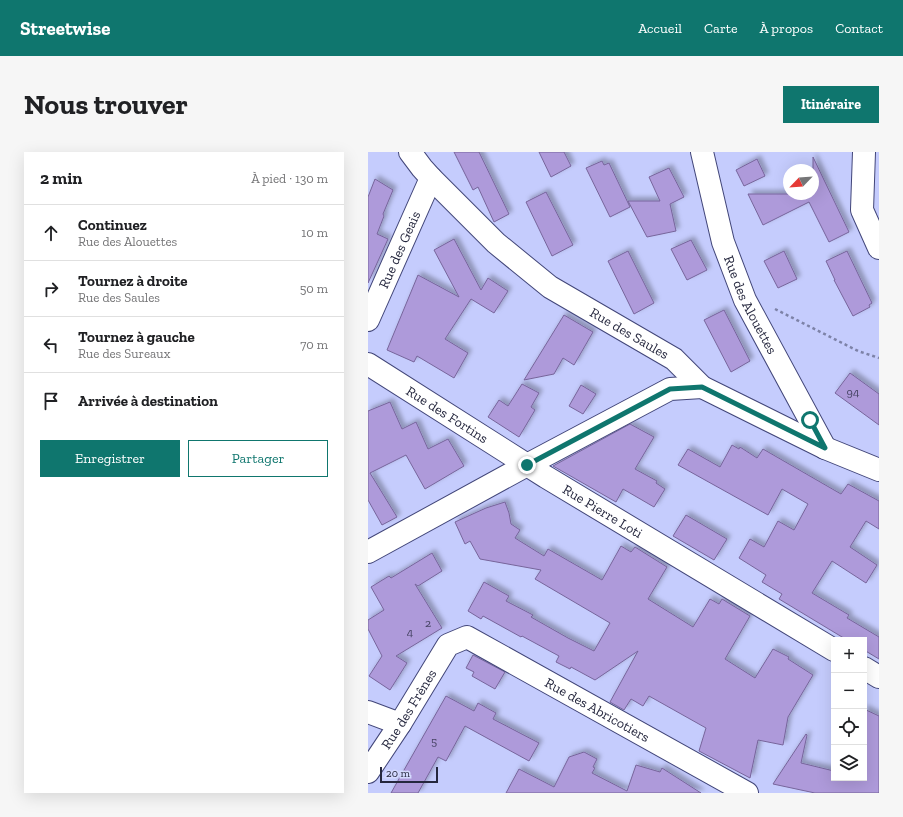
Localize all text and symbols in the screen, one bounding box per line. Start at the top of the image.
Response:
text: Streetwise [20,17,110,40]
text: Accueil [638,20,682,37]
text: Carte [704,20,738,37]
text: À propos [760,20,813,37]
text: Contact [835,20,883,37]
button: Itinéraire [783,86,879,123]
text: Nous trouver [24,88,188,121]
north arrow [783,164,819,200]
text: 2 min [40,168,82,188]
text: À pied · 130 m [251,171,328,186]
street label: Rue des Geais [375,208,424,291]
text: Continuez [78,216,147,234]
icon: ahead [40,222,62,244]
text: 10 m [301,225,328,240]
text: Rue des Alouettes [78,234,177,249]
street label: Rue des Alouettes [720,253,781,357]
text: Tournez à droite [78,272,188,290]
icon: right [40,278,62,300]
text: 50 m [300,281,328,296]
text: Rue des Saules [78,290,160,305]
street label: Rue des Saules [587,304,672,363]
text: Tournez à gauche [78,328,195,346]
icon: left [40,334,62,356]
text: 70 m [300,337,328,352]
text: Rue des Sureaux [78,346,170,361]
street label: Rue des Fortins [403,382,492,447]
house number: 94 [847,385,860,399]
icon: arrive [40,390,62,412]
text: Arrivée à destination [78,392,218,410]
route start [801,411,819,429]
button: Enregistrer [40,440,180,477]
button: Partager [188,440,328,477]
route end [518,456,536,474]
street label: Rue Pierre Loti [560,481,646,542]
house number: 2 [425,616,431,630]
house number: 4 [407,625,414,639]
map controls [831,637,867,781]
button: + [831,637,867,673]
street label: Rue des Frênes [377,666,440,752]
button: − [831,673,867,709]
street label: Rue des Abricotiers [542,674,653,746]
button: locate [831,709,867,745]
house number: 5 [431,734,437,748]
button: layers [831,745,867,781]
scale bar [380,765,438,784]
text: 20 m [386,767,410,780]

